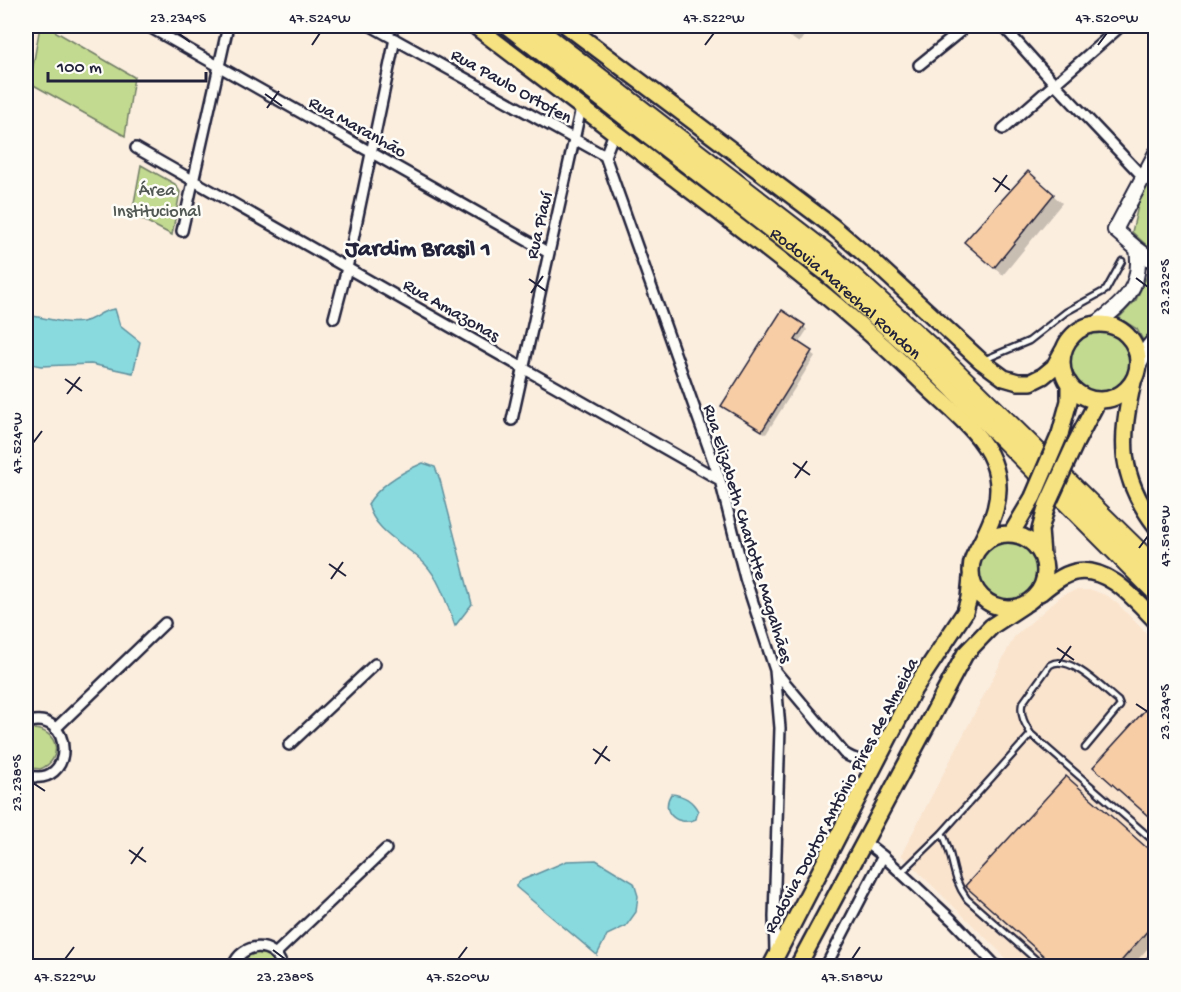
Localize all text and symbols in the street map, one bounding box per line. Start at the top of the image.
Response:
text: 23.234°S [150,10,206,28]
text: 47.524°W [289,10,351,28]
text: 47.522°W [683,10,745,28]
text: 47.520°W [1076,10,1139,28]
scale bar [48,45,206,83]
street label: Rua Paulo Ortofen [447,45,575,129]
text: 100 m [56,58,102,79]
street label: Rua Maranhão [304,93,409,164]
park label: Área Institucional [113,180,201,223]
street label: Rua Piauí [523,189,559,261]
street label: Rodovia Marechal Rondon [765,224,925,365]
district label: Jardim Brasil 1 [344,236,491,265]
text: 23.232°S [1157,259,1175,315]
street label: Rua Amazonas [399,275,504,348]
street label: Rua Elizabeth Charlotte Magalhães [697,402,796,667]
text: 47.524°W [9,412,27,474]
text: 47.518°W [1157,505,1175,567]
street label: Rodovia Doutor Antônio Pires de Almeida [760,654,925,938]
text: 23.234°S [1157,684,1175,740]
text: 23.238°S [9,755,27,811]
text: 47.522°W [34,969,96,987]
text: 23.238°S [257,969,313,987]
text: 47.520°W [427,969,490,987]
text: 47.518°W [821,969,883,987]

